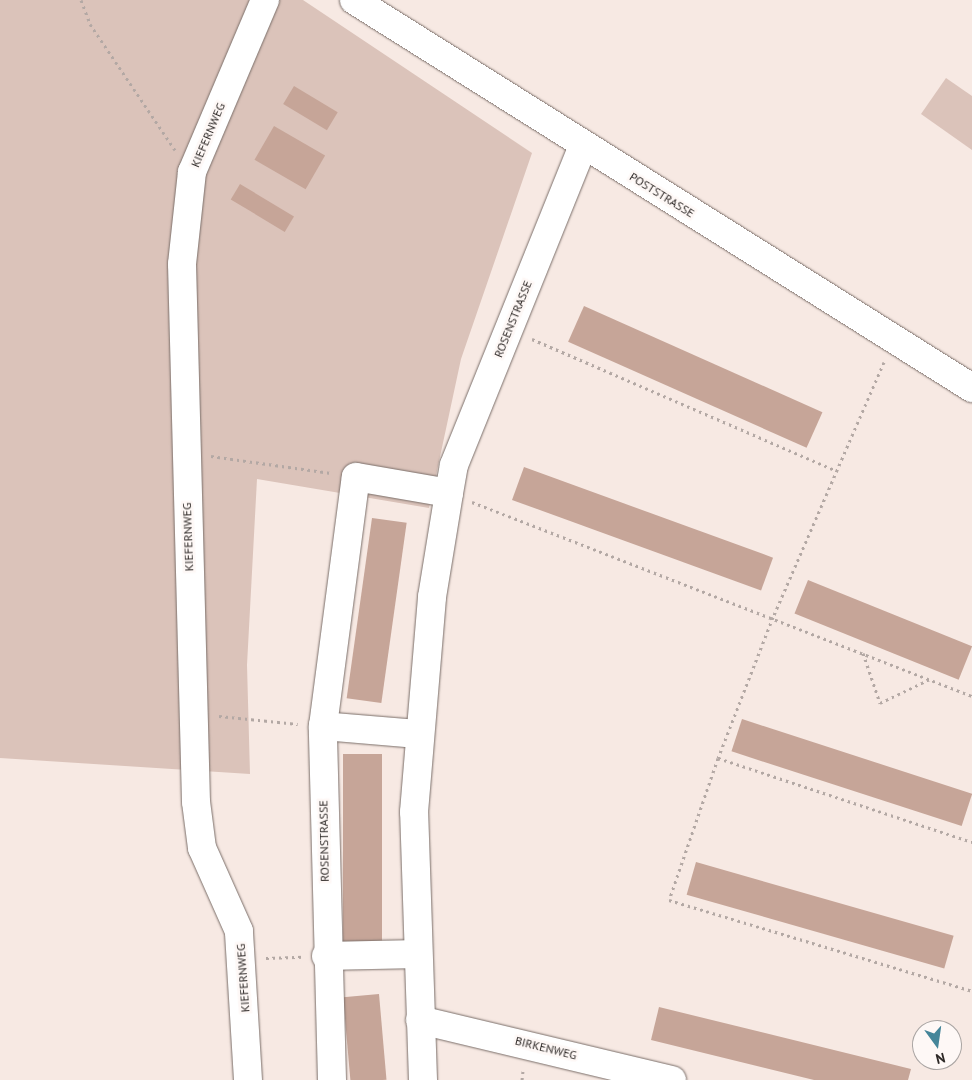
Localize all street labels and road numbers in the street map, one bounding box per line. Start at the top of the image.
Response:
street label: KIEFERNWEG [188,101,228,169]
street label: POSTSTRASSE [627,169,697,221]
street label: ROSENSTRASSE [491,278,535,360]
street label: KIEFERNWEG [180,502,196,572]
street label: ROSENSTRASSE [316,800,332,882]
street label: KIEFERNWEG [233,943,253,1013]
street label: BIRKENWEG [514,1033,578,1063]

